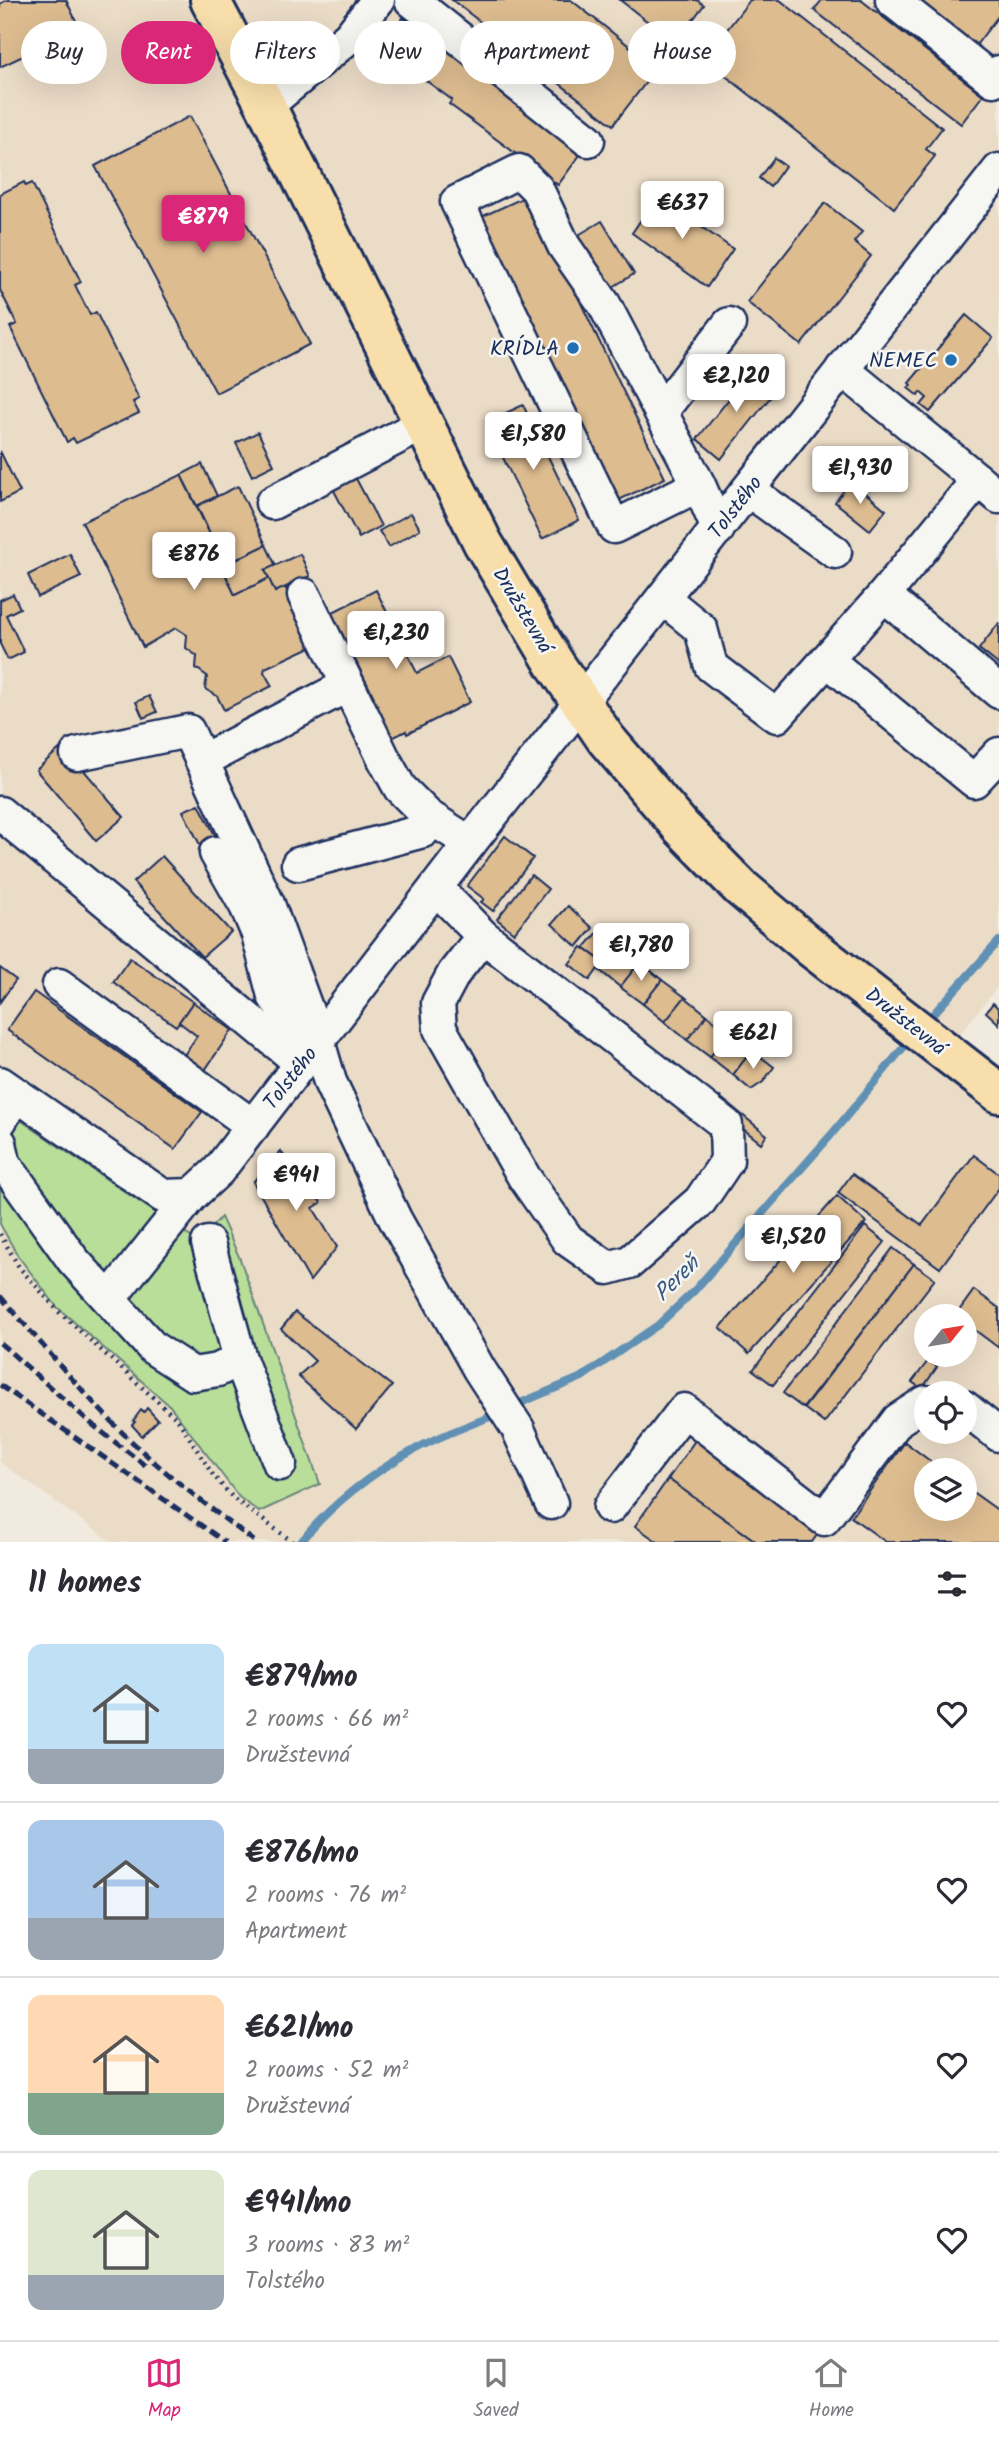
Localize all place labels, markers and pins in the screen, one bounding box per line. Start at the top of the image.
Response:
pin: €637 [641,182,723,241]
pin: €879 [162,196,244,255]
place label: KRÍDLA [490,333,559,366]
marker: KRÍDLA [565,340,581,356]
place label: NEMEC [869,345,937,378]
marker: NEMEC [943,352,959,368]
pin: €2,120 [679,354,793,414]
pin: €1,580 [476,412,590,472]
pin: €1,930 [803,447,917,506]
pin: €876 [153,532,235,592]
pin: €1,230 [339,612,453,671]
pin: €1,780 [584,923,698,983]
pin: €621 [712,1012,794,1071]
pin: €941 [255,1154,337,1213]
pin: €1,520 [736,1216,850,1275]

